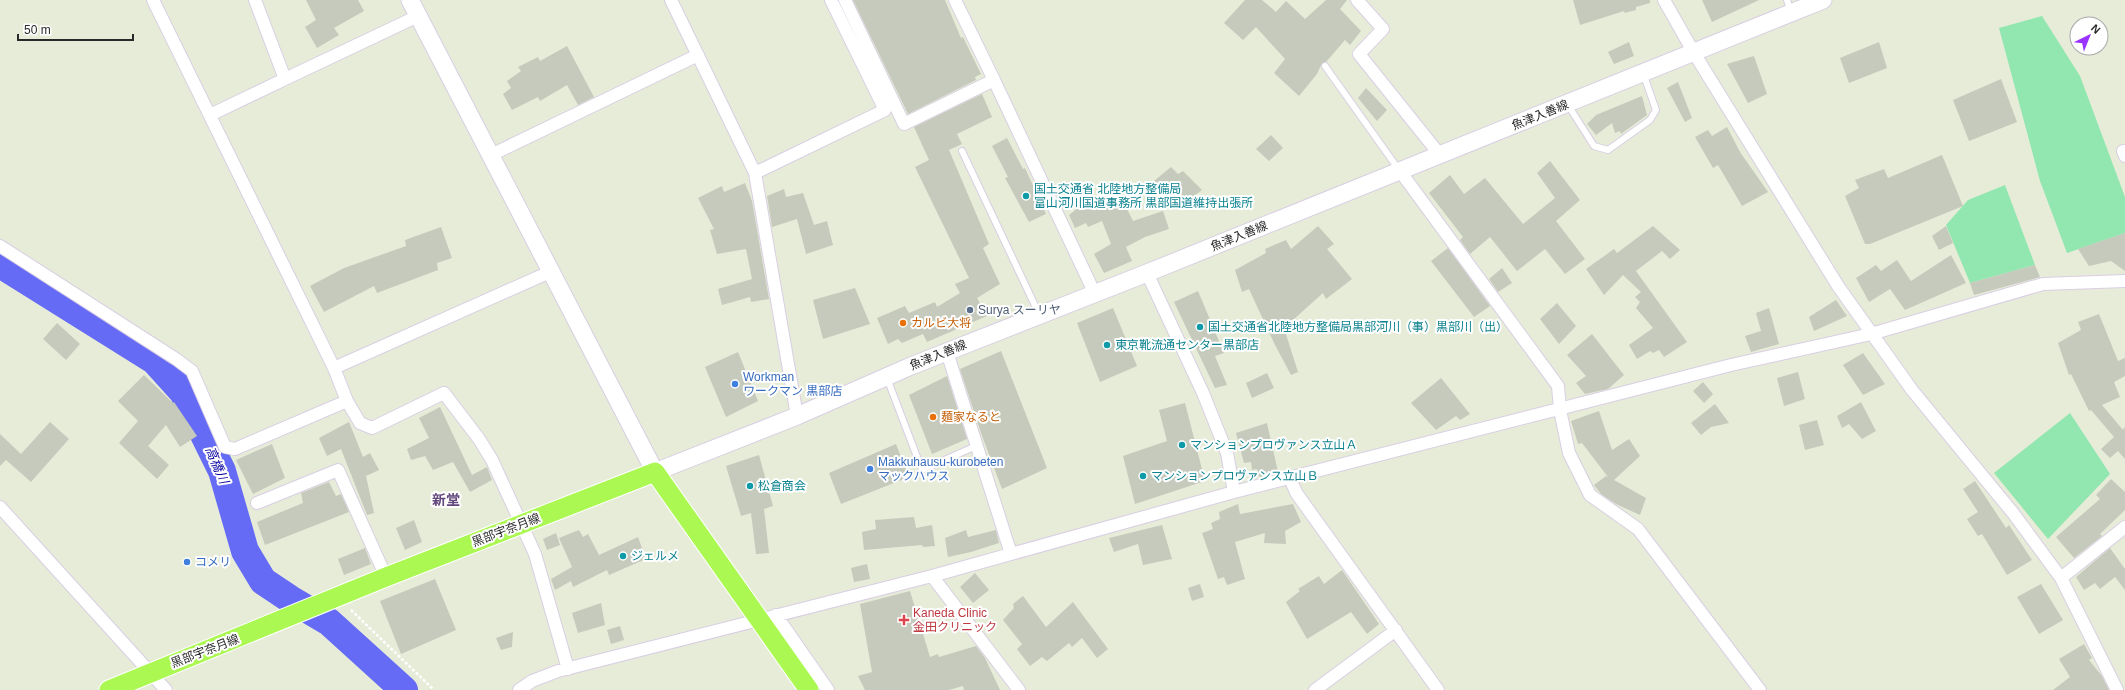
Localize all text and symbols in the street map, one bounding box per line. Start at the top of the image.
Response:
scale bar [18,16,133,42]
north arrow [2069,16,2109,56]
text: N [2089,22,2103,36]
text: 50 m [24,23,51,37]
street label: 魚津入善線 [1510,97,1570,133]
place label: 国土交通省 北陸地方整備局 富山河川国道事務所 黒部国道維持出張所 [1034,182,1253,210]
marker: 国土交通省 北陸地方整備局 富山河川国道事務所 黒部国道維持出張所 [1021,191,1031,201]
street label: 魚津入善線 [1209,218,1269,254]
place label: Surya スーリヤ [978,303,1061,317]
marker: Surya スーリヤ [965,305,975,315]
place label: カルビ大将 [911,316,971,330]
marker: カルビ大将 [898,318,908,328]
place label: 国土交通省北陸地方整備局黒部河川（事）黒部川（出） [1208,320,1508,334]
marker: 国土交通省北陸地方整備局黒部河川（事）黒部川（出） [1195,322,1205,332]
street label: 魚津入善線 [908,337,968,373]
place label: 東京靴流通センター黒部店 [1115,338,1259,352]
marker: 東京靴流通センター黒部店 [1102,340,1112,350]
place label: Workman ワークマン 黒部店 [743,370,842,398]
marker: Workman ワークマン 黒部店 [730,379,740,389]
place label: 麺家なると [941,410,1001,424]
marker: 麺家なると [928,412,938,422]
place label: マンションプロヴァンス立山Ａ [1190,438,1357,452]
marker: マンションプロヴァンス立山Ａ [1177,440,1187,450]
water label: 高橋川 [202,444,232,488]
place label: Makkuhausu-kurobeten マックハウス [878,455,1003,483]
marker: Makkuhausu-kurobeten マックハウス [865,464,875,474]
place label: マンションプロヴァンス立山Ｂ [1151,469,1318,483]
marker: マンションプロヴァンス立山Ｂ [1138,471,1148,481]
place label: 松倉商会 [758,479,806,493]
marker: 松倉商会 [745,481,755,491]
district label: 新堂 [432,492,460,508]
street label: 黒部宇奈月線 [470,511,542,549]
place label: ジェルメ [631,549,679,563]
marker: ジェルメ [618,551,628,561]
place label: コメリ [195,555,231,569]
marker: コメリ [182,557,192,567]
place label: Kaneda Clinic 金田クリニック [913,606,997,634]
marker: Kaneda Clinic 金田クリニック [898,614,910,626]
street label: 黒部宇奈月線 [169,632,241,670]

